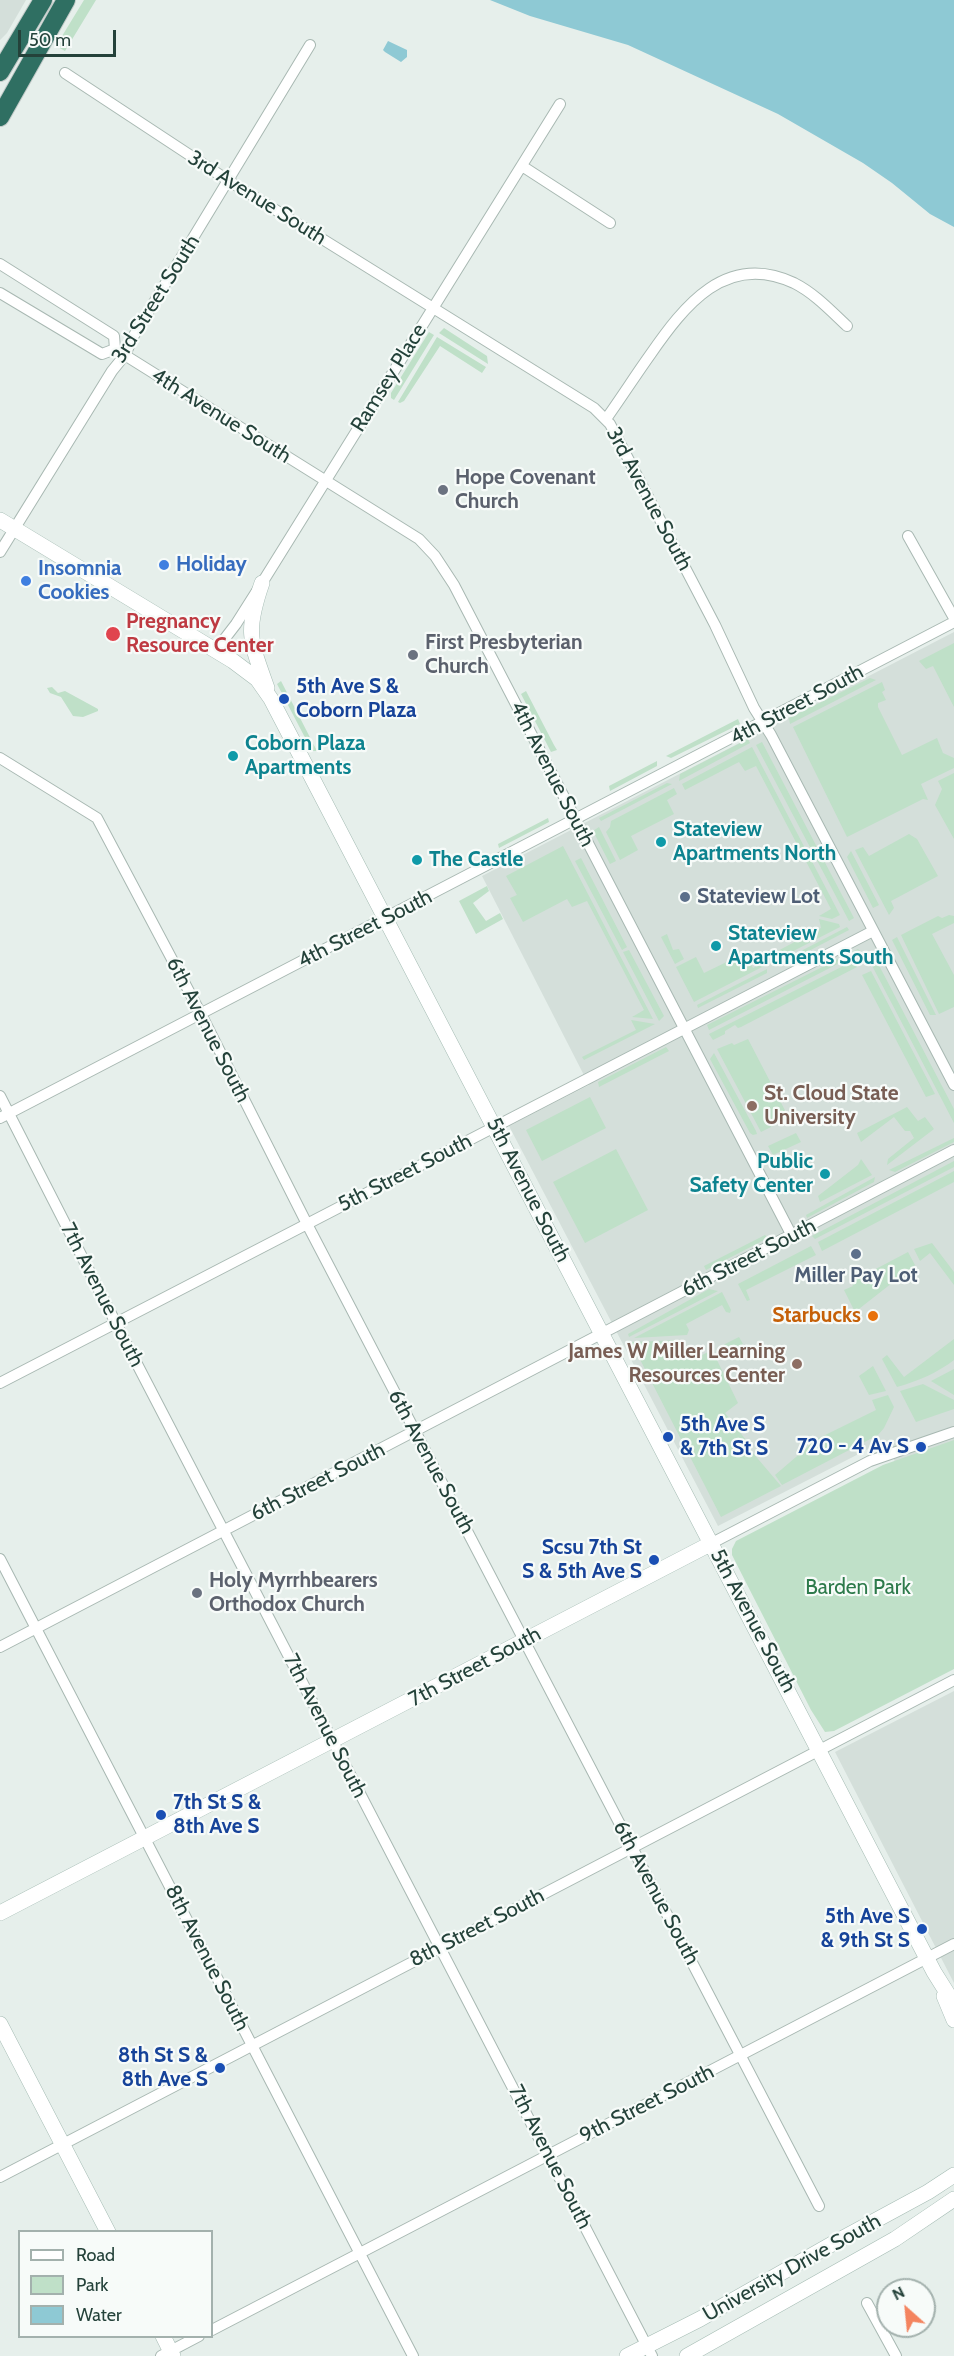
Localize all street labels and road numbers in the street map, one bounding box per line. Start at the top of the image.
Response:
street label: 3rd Avenue South [183,145,331,251]
street label: 3rd Street South [107,230,205,368]
street label: Ramsey Place [346,319,432,437]
street label: 4th Avenue South [147,363,295,469]
street label: 3rd Avenue South [601,423,697,575]
street label: 4th Street South [726,659,868,751]
street label: 4th Avenue South [504,697,600,851]
street label: 4th Street South [294,884,436,974]
street label: 6th Avenue South [161,953,255,1107]
street label: 5th Avenue South [481,1113,575,1267]
street label: 5th Street South [334,1129,476,1217]
street label: 6th Street South [678,1213,820,1303]
street label: 7th Avenue South [55,1219,149,1371]
street label: 6th Avenue South [382,1386,480,1538]
street label: 6th Street South [247,1437,389,1527]
street label: 5th Avenue South [705,1545,801,1697]
street label: 7th Street South [405,1622,545,1712]
street label: 7th Avenue South [278,1650,372,1802]
street label: 6th Avenue South [607,1817,705,1969]
street label: 8th Avenue South [159,1881,255,2035]
street label: 8th Street South [405,1883,549,1973]
street label: 9th Street South [576,2059,718,2149]
street label: 7th Avenue South [503,2081,597,2233]
street label: University Drive South [699,2209,885,2327]

